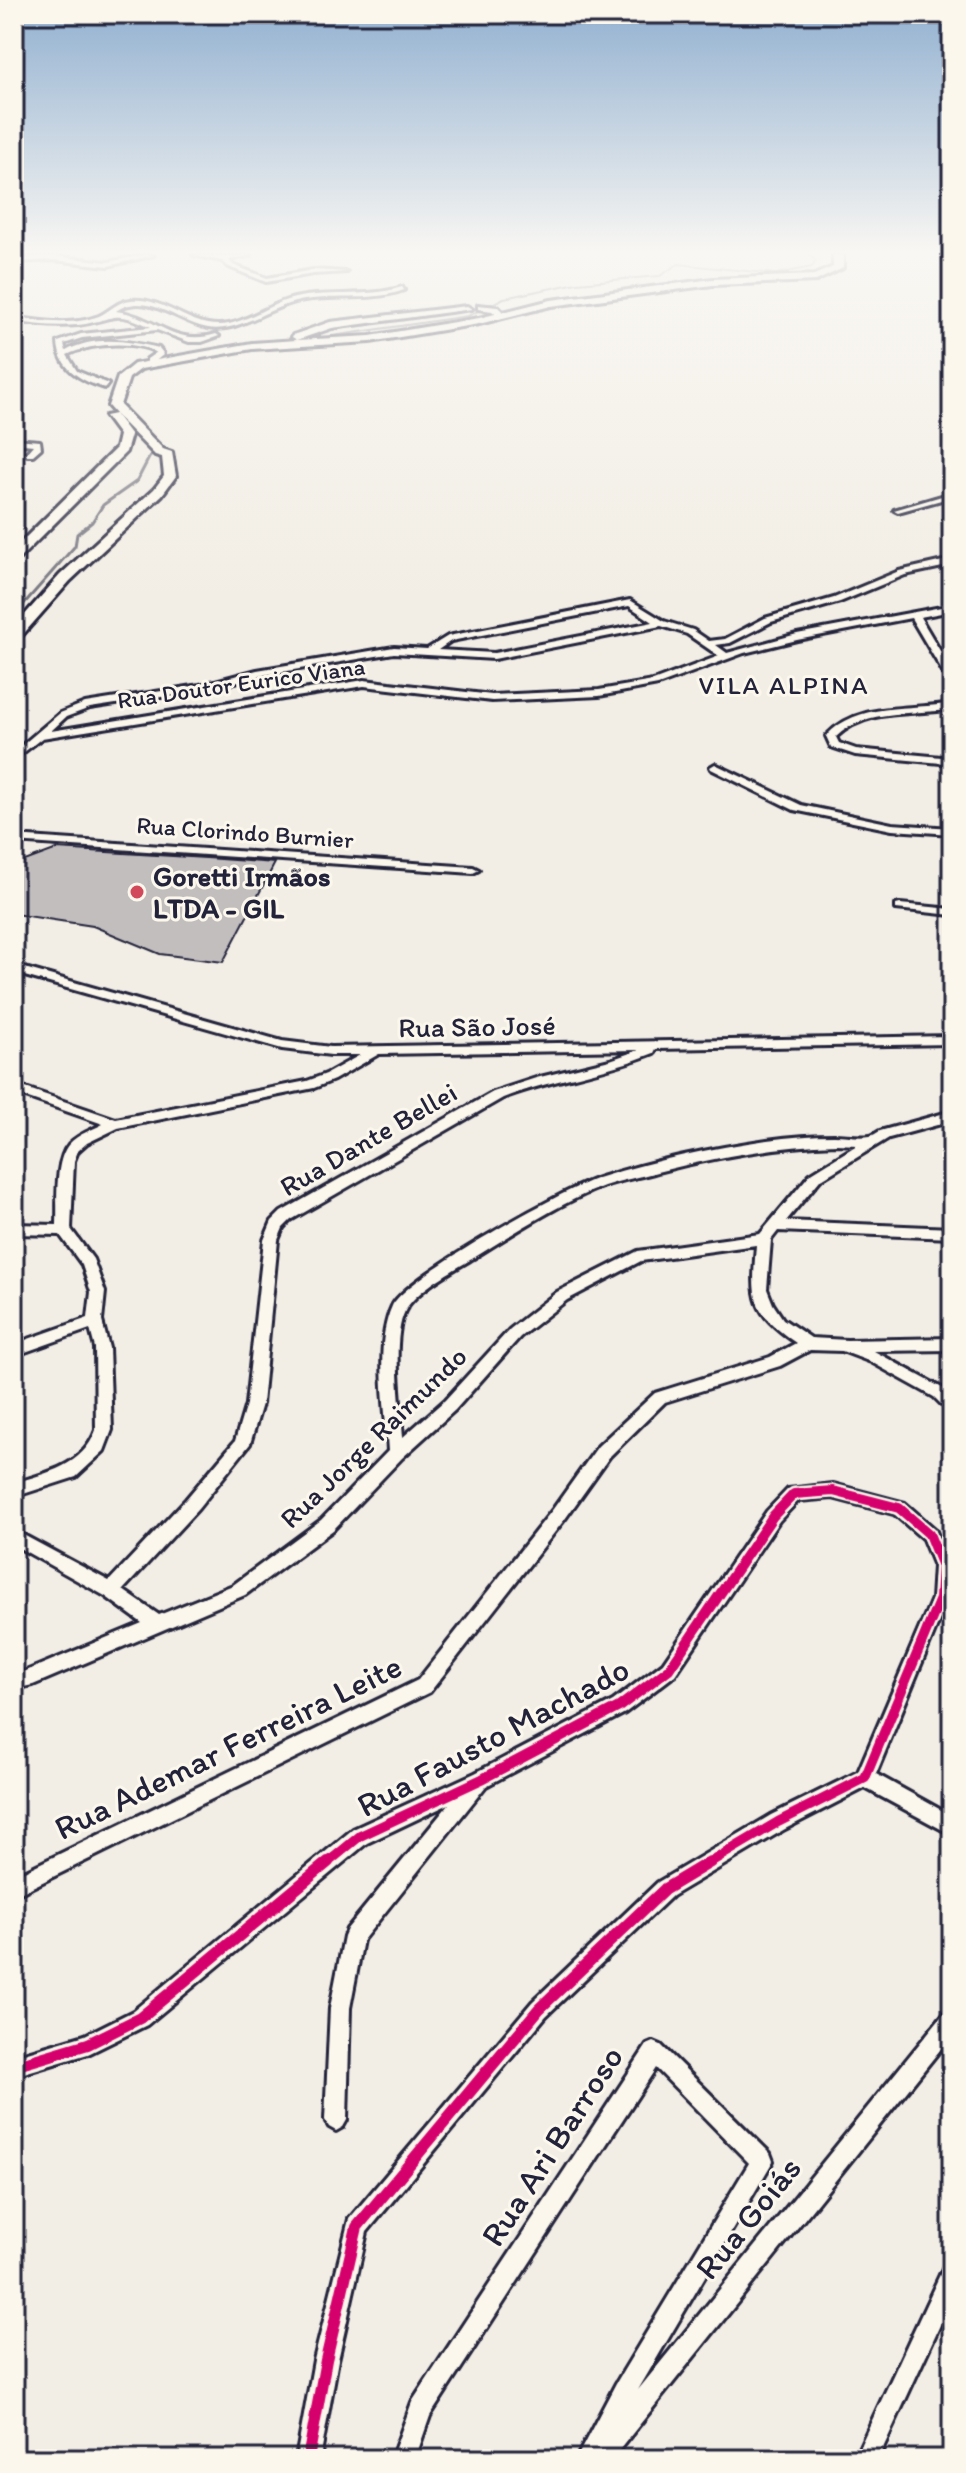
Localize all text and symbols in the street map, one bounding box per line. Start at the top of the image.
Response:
street label: Rua Doutor Eurico Viana [115,651,367,715]
district label: VILA ALPINA [698,669,870,701]
street label: Rua Clorindo Burnier [135,810,355,854]
place label: Goretti Irmãos LTDA - GIL [153,859,330,925]
marker: Goretti Irmãos LTDA - GIL [128,883,146,901]
street label: Rua São José [398,1008,556,1044]
street label: Rua Dante Bellei [273,1075,463,1203]
street label: Rua Jorge Raimundo [272,1339,474,1535]
street label: Rua Ademar Ferreira Leite [48,1645,408,1849]
street label: Rua Fausto Machado [350,1648,636,1826]
street label: Rua Ari Barroso [472,2038,632,2254]
street label: Rua Goiás [686,2148,810,2288]

